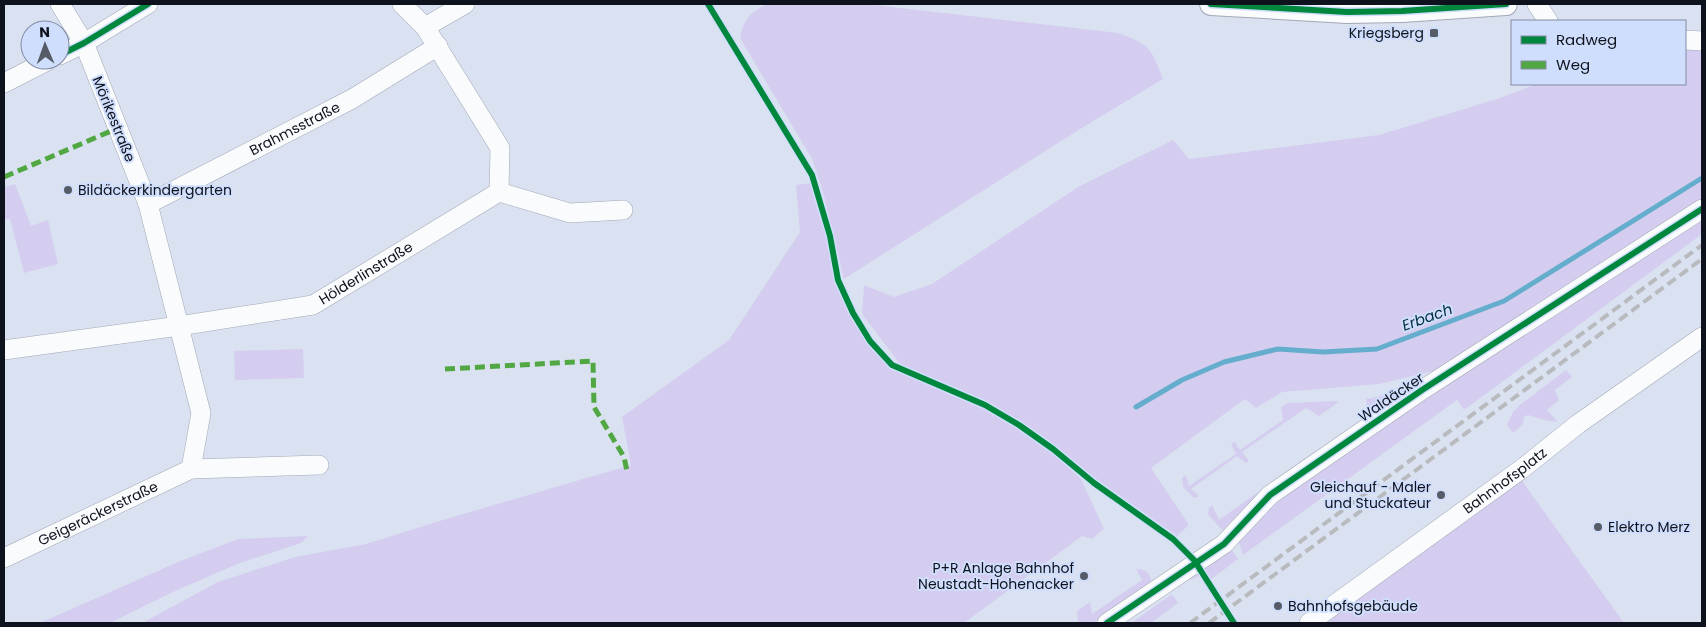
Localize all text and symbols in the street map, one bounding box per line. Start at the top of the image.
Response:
north arrow [20,20,70,70]
legend [1511,20,1686,85]
text: N [39,22,50,42]
place label: Kriegsberg [1349,23,1424,43]
marker: Kriegsberg [1428,27,1440,39]
text: Radweg [1556,29,1617,50]
text: Weg [1556,54,1590,75]
street label: Mörikestraße [88,73,140,165]
street label: Brahmsstraße [246,97,344,160]
place label: Bildäckerkindergarten [78,180,232,200]
marker: Bildäckerkindergarten [62,184,74,196]
street label: Hölderlinstraße [315,237,417,309]
water label: Erbach [1399,298,1455,336]
street label: Waldäcker [1354,368,1428,426]
street label: Bahnhofsplatz [1459,443,1551,518]
street label: Geigeräckerstraße [35,476,162,550]
place label: Gleichauf - Maler und Stuckateur [1310,477,1431,513]
marker: Gleichauf - Maler und Stuckateur [1435,489,1447,501]
place label: Elektro Merz [1608,517,1690,537]
marker: Elektro Merz [1592,521,1604,533]
place label: P+R Anlage Bahnhof Neustadt-Hohenacker [918,558,1074,594]
marker: P+R Anlage Bahnhof Neustadt-Hohenacker [1078,570,1090,582]
place label: Bahnhofsgebäude [1288,596,1418,616]
marker: Bahnhofsgebäude [1272,600,1284,612]

